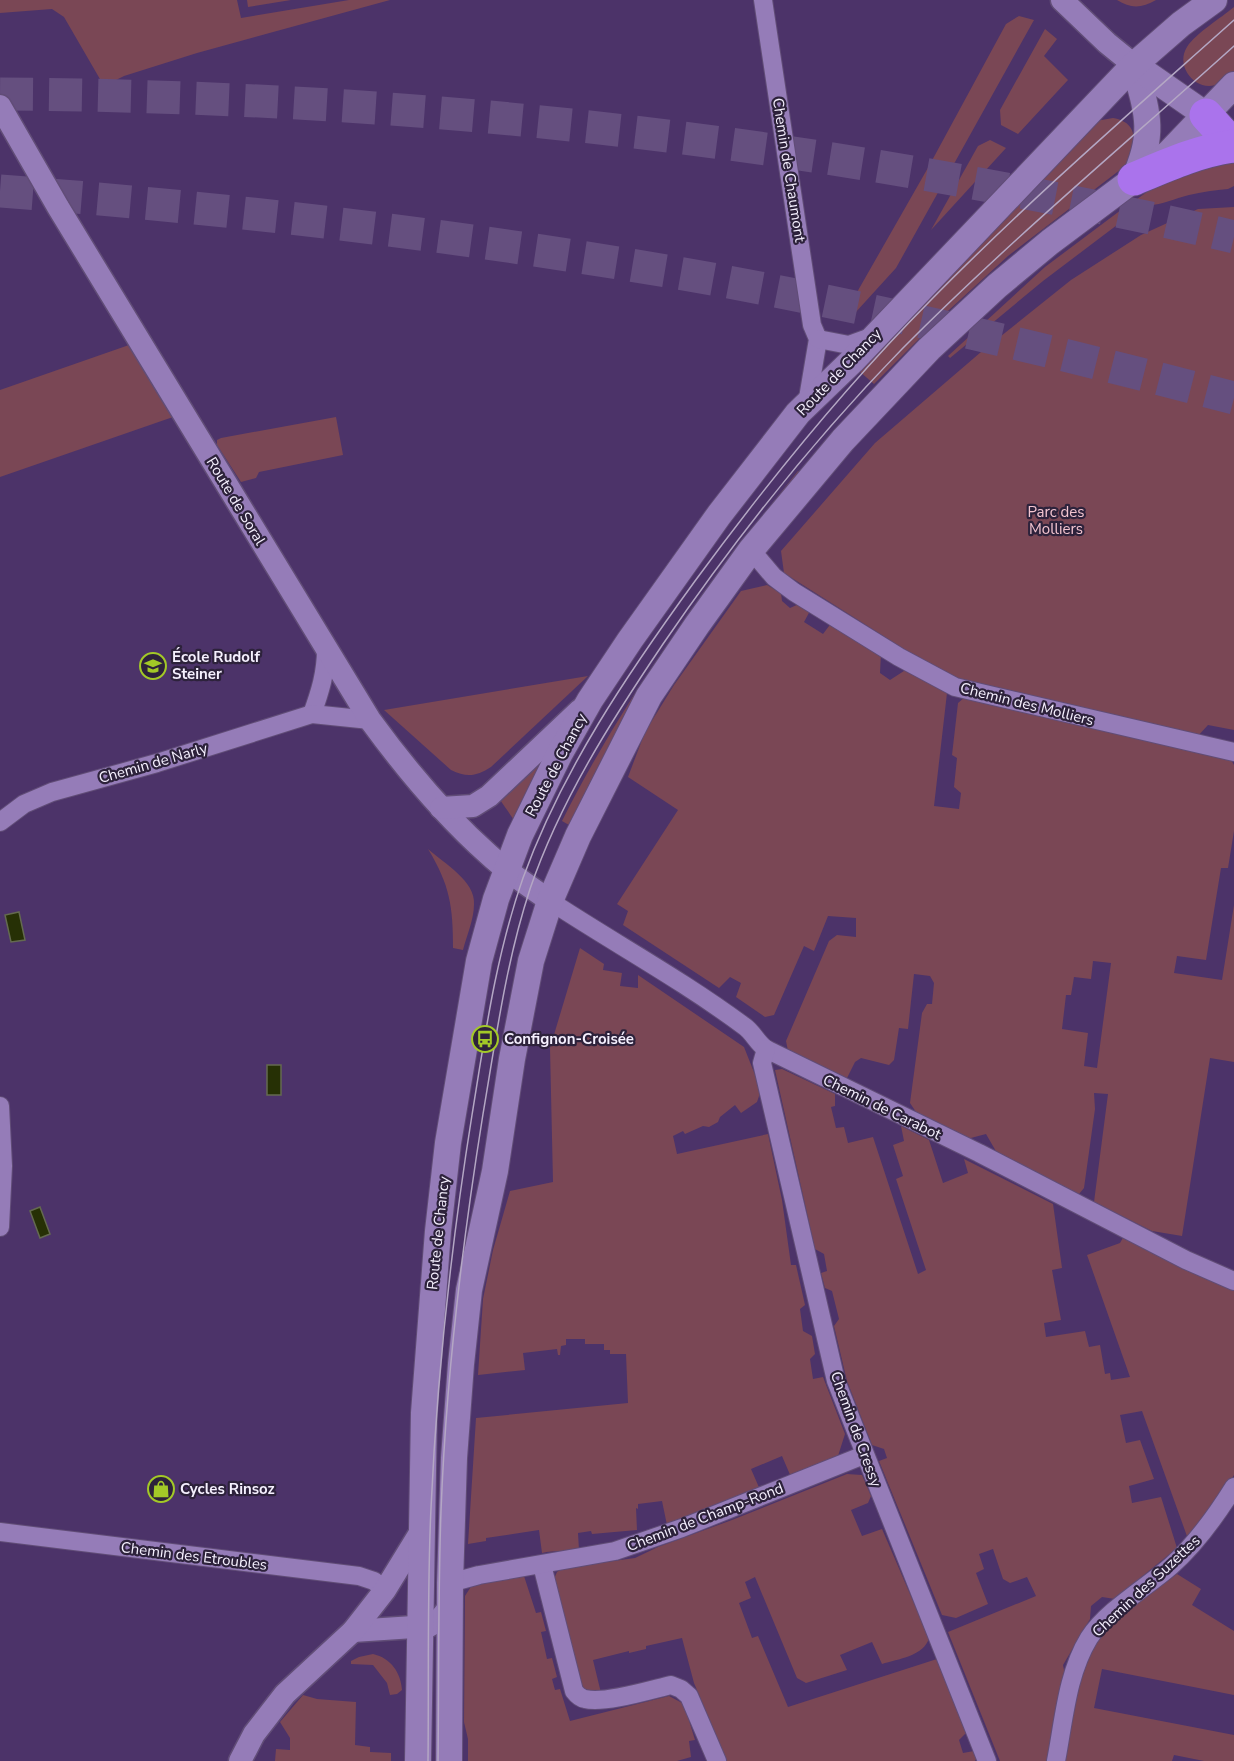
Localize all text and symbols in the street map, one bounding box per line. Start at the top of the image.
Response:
street label: Chemin de Chaumont [768,96,810,244]
street label: Route de Chancy [792,324,886,420]
street label: Route de Soral [202,453,270,549]
park label: Parc des Molliers [1027,502,1085,539]
place label: École Rudolf Steiner [172,647,261,684]
school or university icon: École Rudolf Steiner [138,651,168,681]
street label: Chemin des Molliers [958,678,1096,730]
street label: Route de Chancy [520,710,592,820]
street label: Chemin de Narly [96,738,210,788]
bus stop icon: Confignon-Croisée [470,1024,500,1054]
place label: Confignon-Croisée [504,1029,634,1049]
street label: Chemin de Carabot [820,1070,945,1145]
street label: Route de Chancy [422,1175,454,1291]
street label: Chemin de Cressy [826,1369,886,1490]
shop icon: Cycles Rinsoz [146,1474,176,1504]
street label: Chemin de Champ-Rond [624,1478,786,1556]
place label: Cycles Rinsoz [180,1479,275,1499]
street label: Chemin des Suzettes [1088,1531,1204,1641]
street label: Chemin des Etroubles [120,1537,268,1575]

